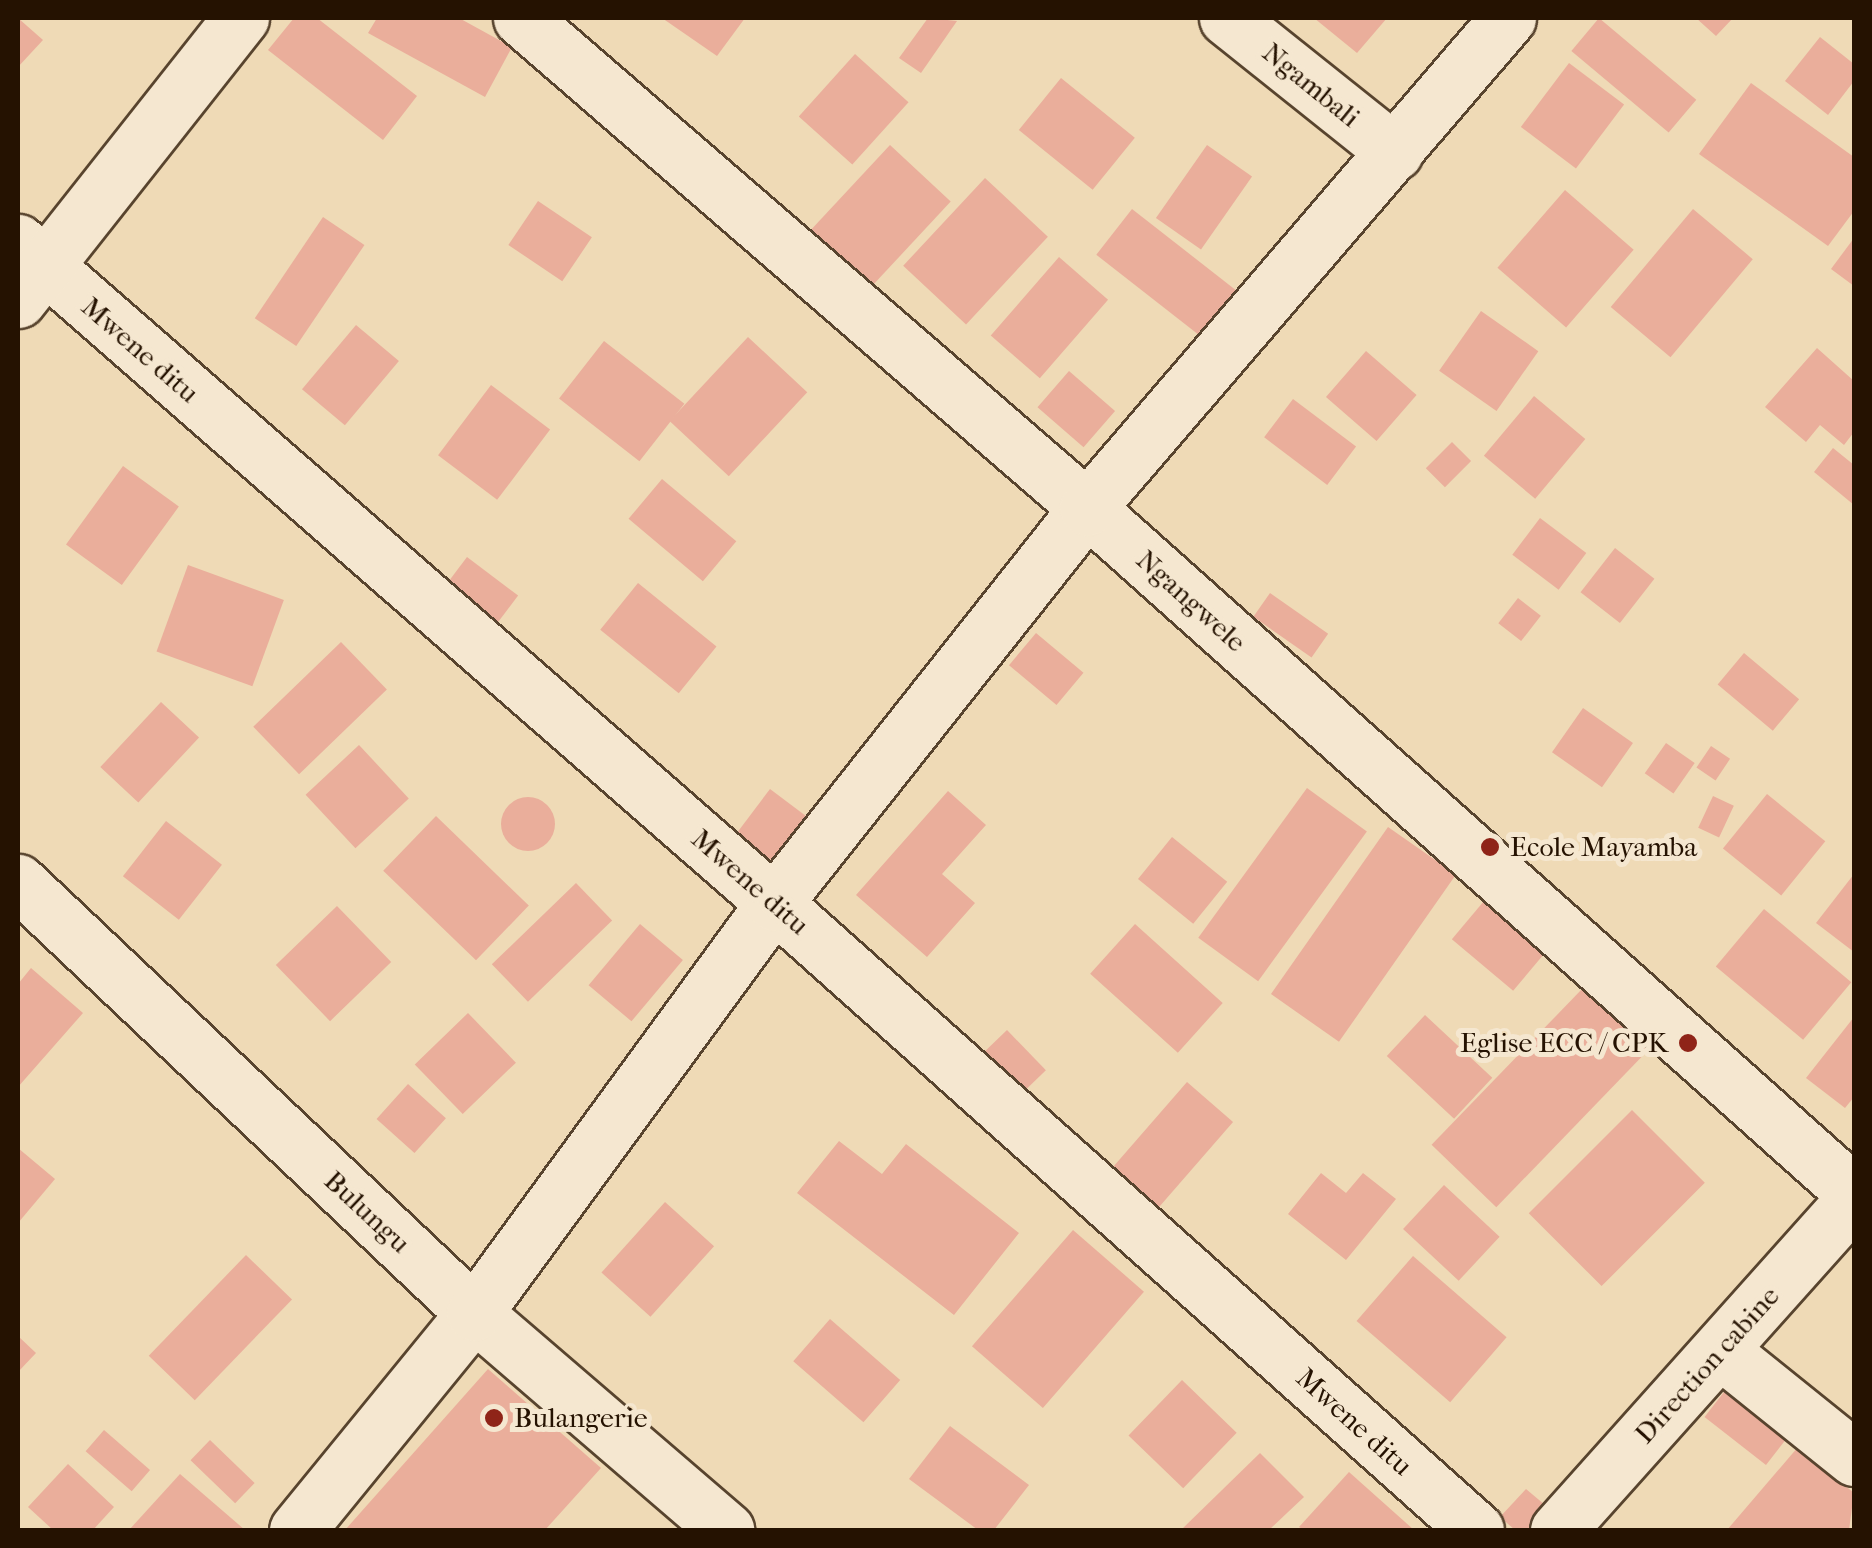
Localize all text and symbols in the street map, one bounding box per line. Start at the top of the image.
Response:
street label: Ngambali [1256,36,1366,134]
street label: Mwene ditu [75,290,205,410]
street label: Ngangwele [1129,543,1253,659]
street label: Mwene ditu [685,822,815,942]
place label: Ecole Mayamba [1510,830,1697,864]
marker: Ecole Mayamba [1479,836,1501,858]
place label: Eglise ECC / CPK [1460,1026,1668,1060]
marker: Eglise ECC / CPK [1677,1032,1699,1054]
street label: Bulungu [317,1164,417,1260]
street label: Direction cabine [1628,1279,1786,1451]
street label: Mwene ditu [1289,1361,1419,1483]
place label: Bulangerie [514,1401,648,1435]
marker: Bulangerie [483,1407,505,1429]

